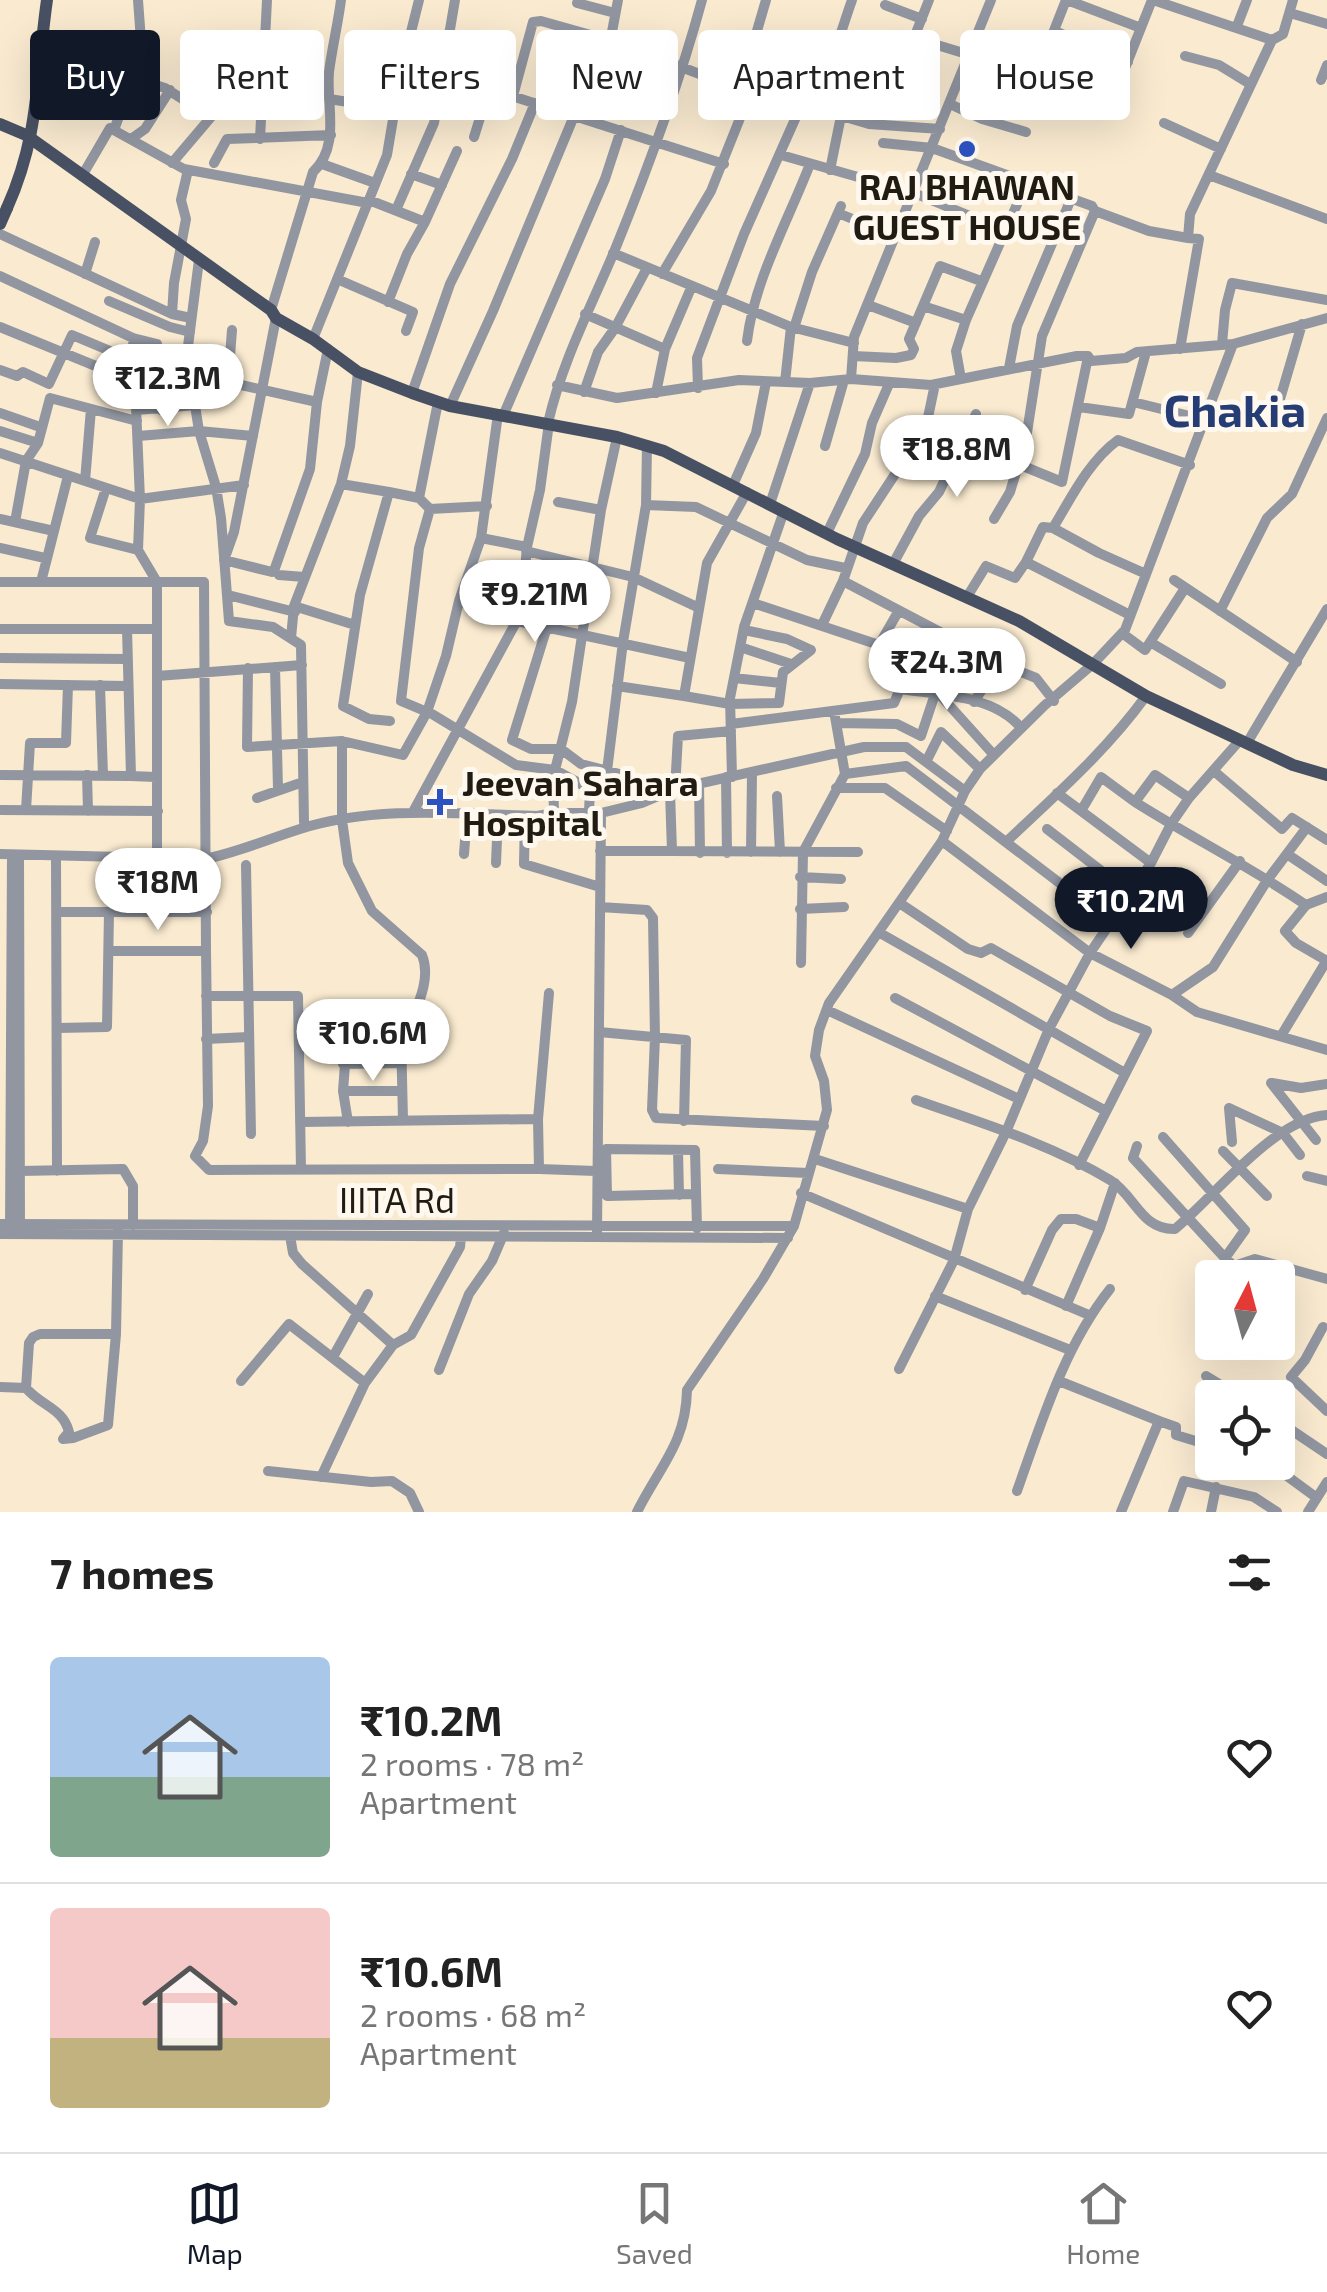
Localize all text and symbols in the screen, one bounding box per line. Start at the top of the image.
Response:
chip: Buy [30,30,160,120]
chip: Rent [180,30,324,120]
chip: Filters [344,30,516,120]
chip: New [536,30,678,120]
chip: Apartment [698,30,940,120]
chip: House [960,30,1130,120]
marker: RAJ BHAWAN GUEST HOUSE [956,138,978,160]
place label: RAJ BHAWAN GUEST HOUSE [853,165,1081,247]
pin: ₹12.3M [87,344,249,429]
text: ₹12.3M [115,357,221,395]
district label: Chakia [1164,382,1306,436]
pin: ₹18.8M [876,415,1038,500]
text: ₹18.8M [902,428,1012,466]
pin: ₹9.21M [454,560,616,645]
text: ₹9.21M [481,573,589,611]
pin: ₹24.3M [866,628,1028,713]
text: ₹24.3M [890,641,1004,679]
place label: Jeevan Sahara Hospital [462,761,699,843]
marker: Jeevan Sahara Hospital [427,789,453,815]
pin: ₹18M [99,848,217,933]
text: ₹18M [117,861,199,899]
pin: ₹10.2M [1050,867,1212,952]
text: ₹10.2M [1077,880,1185,918]
pin: ₹10.6M [292,999,454,1084]
text: ₹10.6M [319,1012,427,1050]
street label: IIITA Rd [339,1178,455,1220]
north arrow [1195,1260,1295,1360]
map controls [1195,1260,1295,1480]
button: locate [1195,1380,1295,1480]
icon: filters [1222,1545,1277,1600]
text: 7 homes [50,1547,214,1597]
text: ₹10.2M [360,1694,503,1744]
icon: home [130,1697,250,1817]
icon: heart [1222,1730,1277,1785]
text: 2 rooms · 78 m² [360,1744,584,1782]
text: Apartment [360,1782,517,1820]
text: ₹10.6M [360,1945,503,1995]
icon: home [130,1948,250,2068]
icon: heart [1222,1981,1277,2036]
text: 2 rooms · 68 m² [360,1995,586,2033]
text: Apartment [360,2033,517,2071]
tab: Map [187,2176,243,2270]
tab: Saved [616,2176,693,2270]
tab: Home [1066,2176,1140,2270]

